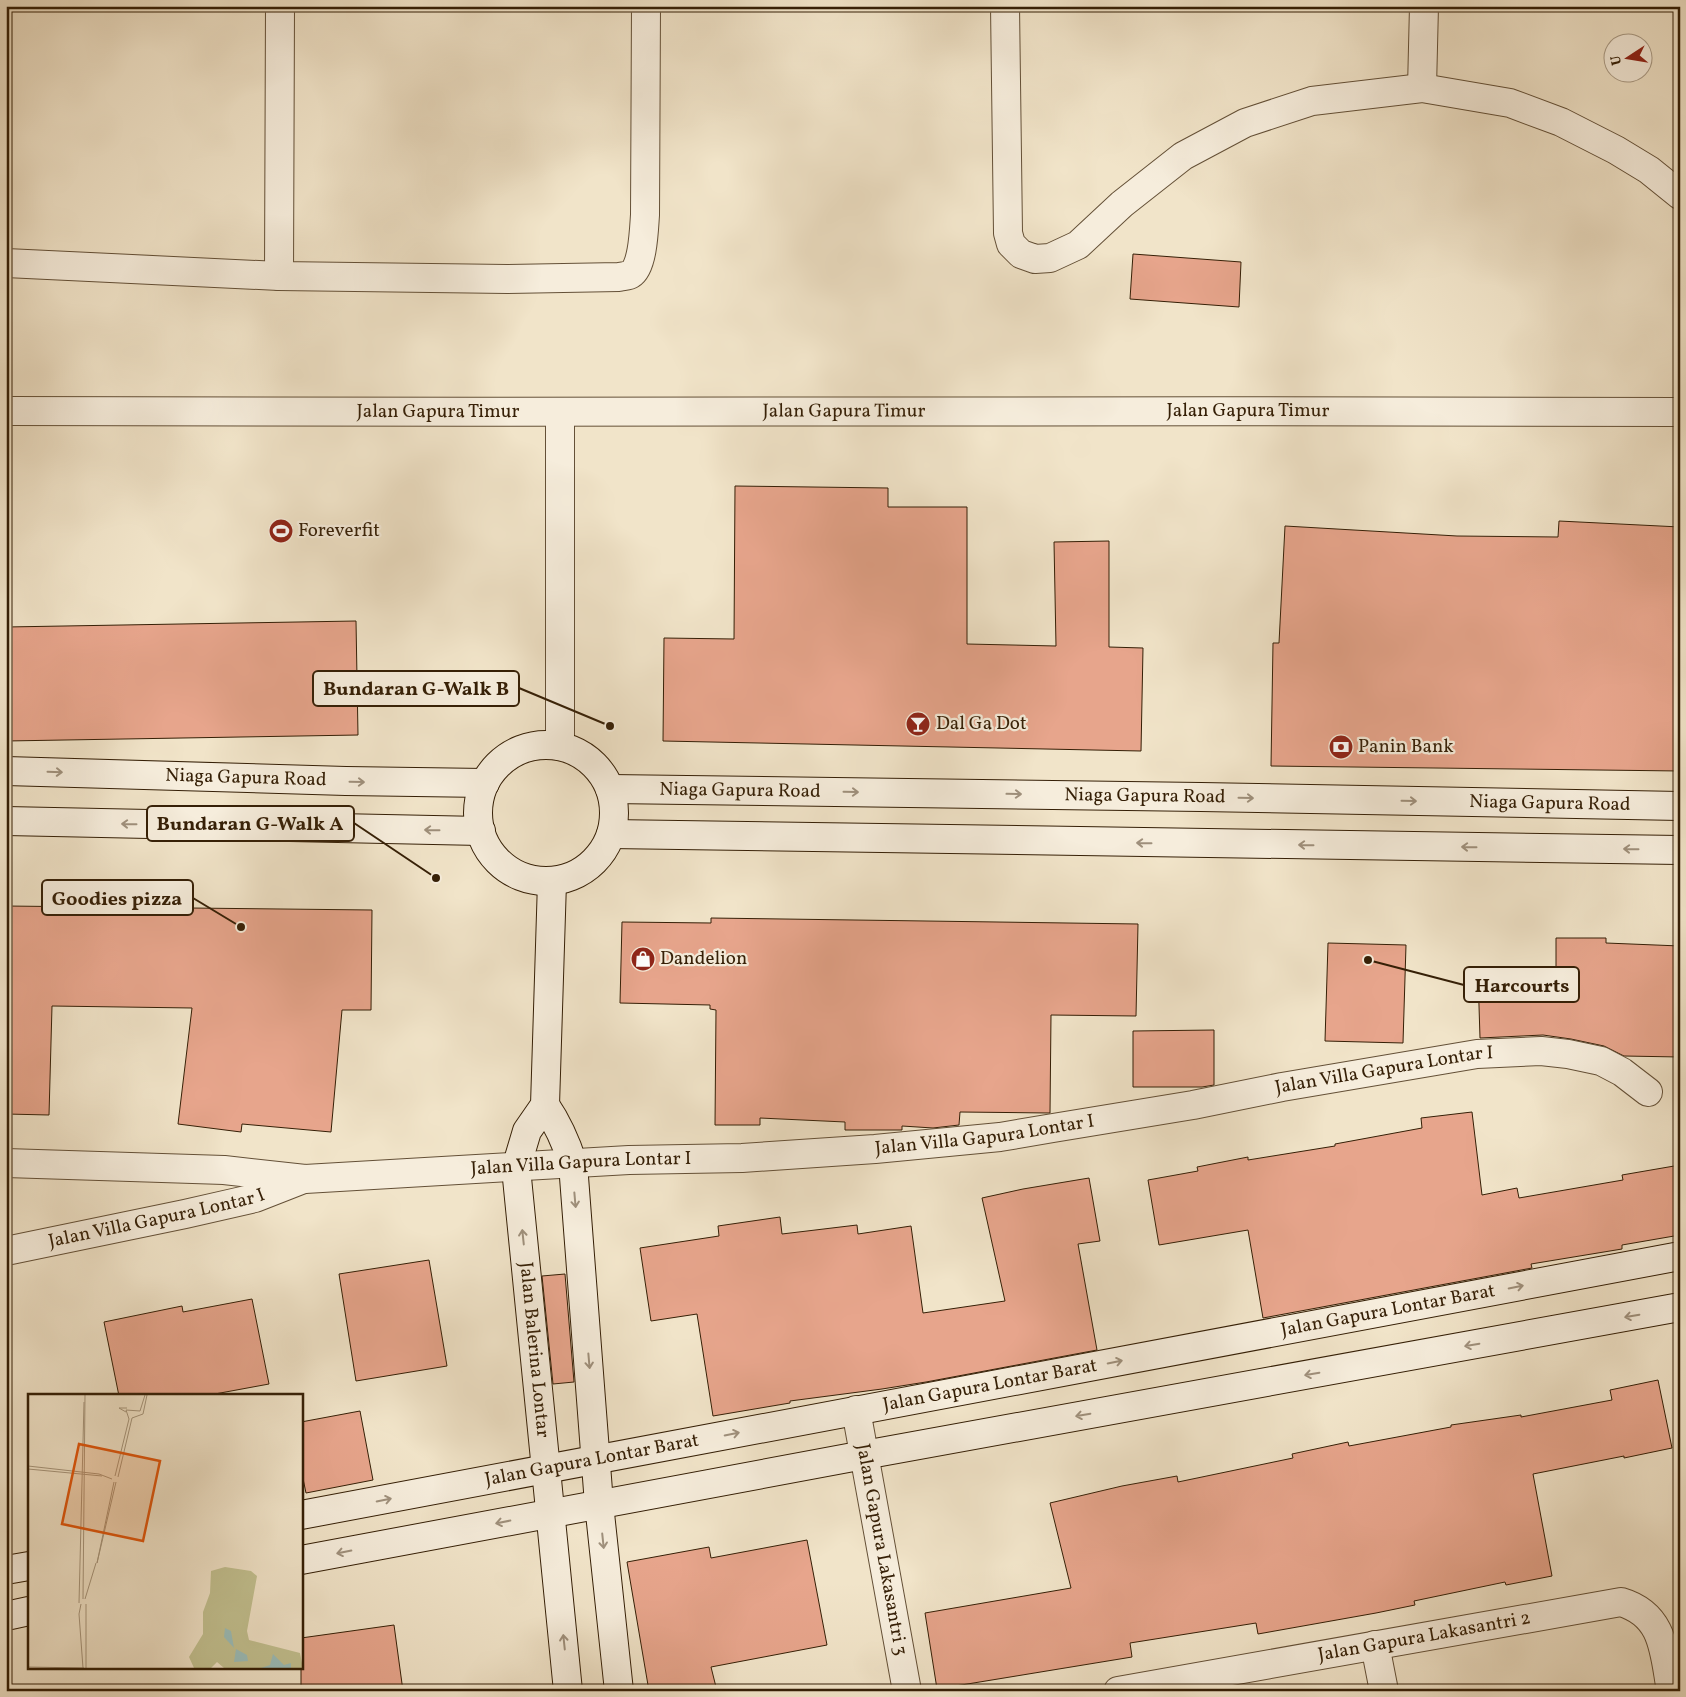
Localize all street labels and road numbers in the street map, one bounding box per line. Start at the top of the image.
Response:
street label: Jalan Gapura Timur [762,398,926,425]
street label: Jalan Gapura Timur [1166,398,1330,424]
street label: Jalan Gapura Timur [356,399,520,425]
street label: Niaga Gapura Road [165,763,327,793]
street label: Niaga Gapura Road [659,777,821,805]
street label: Niaga Gapura Road [1064,782,1226,810]
street label: Niaga Gapura Road [1469,789,1631,818]
street label: Jalan Villa Gapura Lontar I [1273,1040,1494,1101]
street label: Jalan Villa Gapura Lontar I [874,1108,1096,1162]
street label: Jalan Villa Gapura Lontar I [470,1146,692,1182]
street label: Jalan Villa Gapura Lontar I [46,1182,269,1255]
street label: Jalan Balerina Lontar [512,1261,556,1439]
street label: Jalan Gapura Lontar Barat [1279,1278,1498,1344]
street label: Jalan Gapura Lontar Barat [881,1353,1100,1418]
street label: Jalan Gapura Lontar Barat [483,1427,701,1493]
street label: Jalan Gapura Lakasantri 3 [849,1442,913,1658]
street label: Jalan Gapura Lakasantri 2 [1316,1605,1533,1668]

